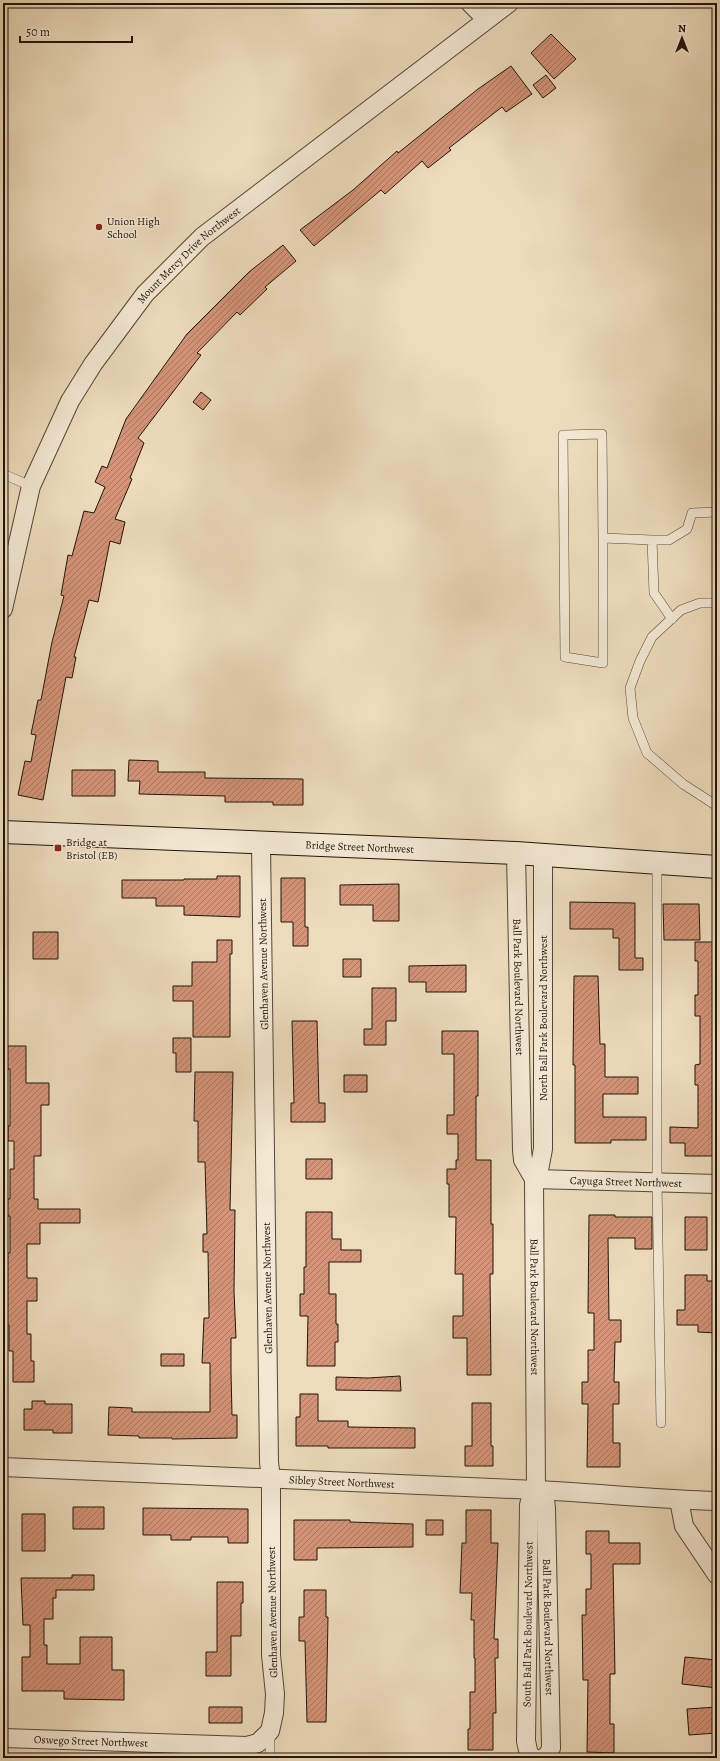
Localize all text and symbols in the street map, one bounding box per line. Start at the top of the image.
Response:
scale bar [20,18,132,44]
north arrow [662,18,702,58]
text: N [678,21,686,36]
text: 50 m [26,24,50,40]
street label: Mount Mercy Drive Northwest [134,203,244,307]
place label: Union High School [107,214,160,242]
marker: Union High School [94,222,104,232]
place label: Bridge at Bristol (EB) [66,835,117,863]
street label: Bridge Street Northwest [305,837,415,857]
marker: Bridge at Bristol (EB) [53,843,63,853]
street label: Glenhaven Avenue Northwest [255,898,272,1030]
street label: Ball Park Boulevard Northwest [509,918,527,1056]
street label: North Ball Park Boulevard Northwest [536,935,551,1101]
street label: Cayuga Street Northwest [570,1173,682,1191]
street label: Glenhaven Avenue Northwest [259,1222,276,1354]
street label: Ball Park Boulevard Northwest [526,1238,542,1376]
street label: Sibley Street Northwest [288,1472,395,1492]
street label: South Ball Park Boulevard Northwest [519,1541,537,1707]
street label: Glenhaven Avenue Northwest [264,1546,281,1678]
street label: Ball Park Boulevard Northwest [539,1558,557,1696]
street label: Oswego Street Northwest [34,1732,149,1751]

